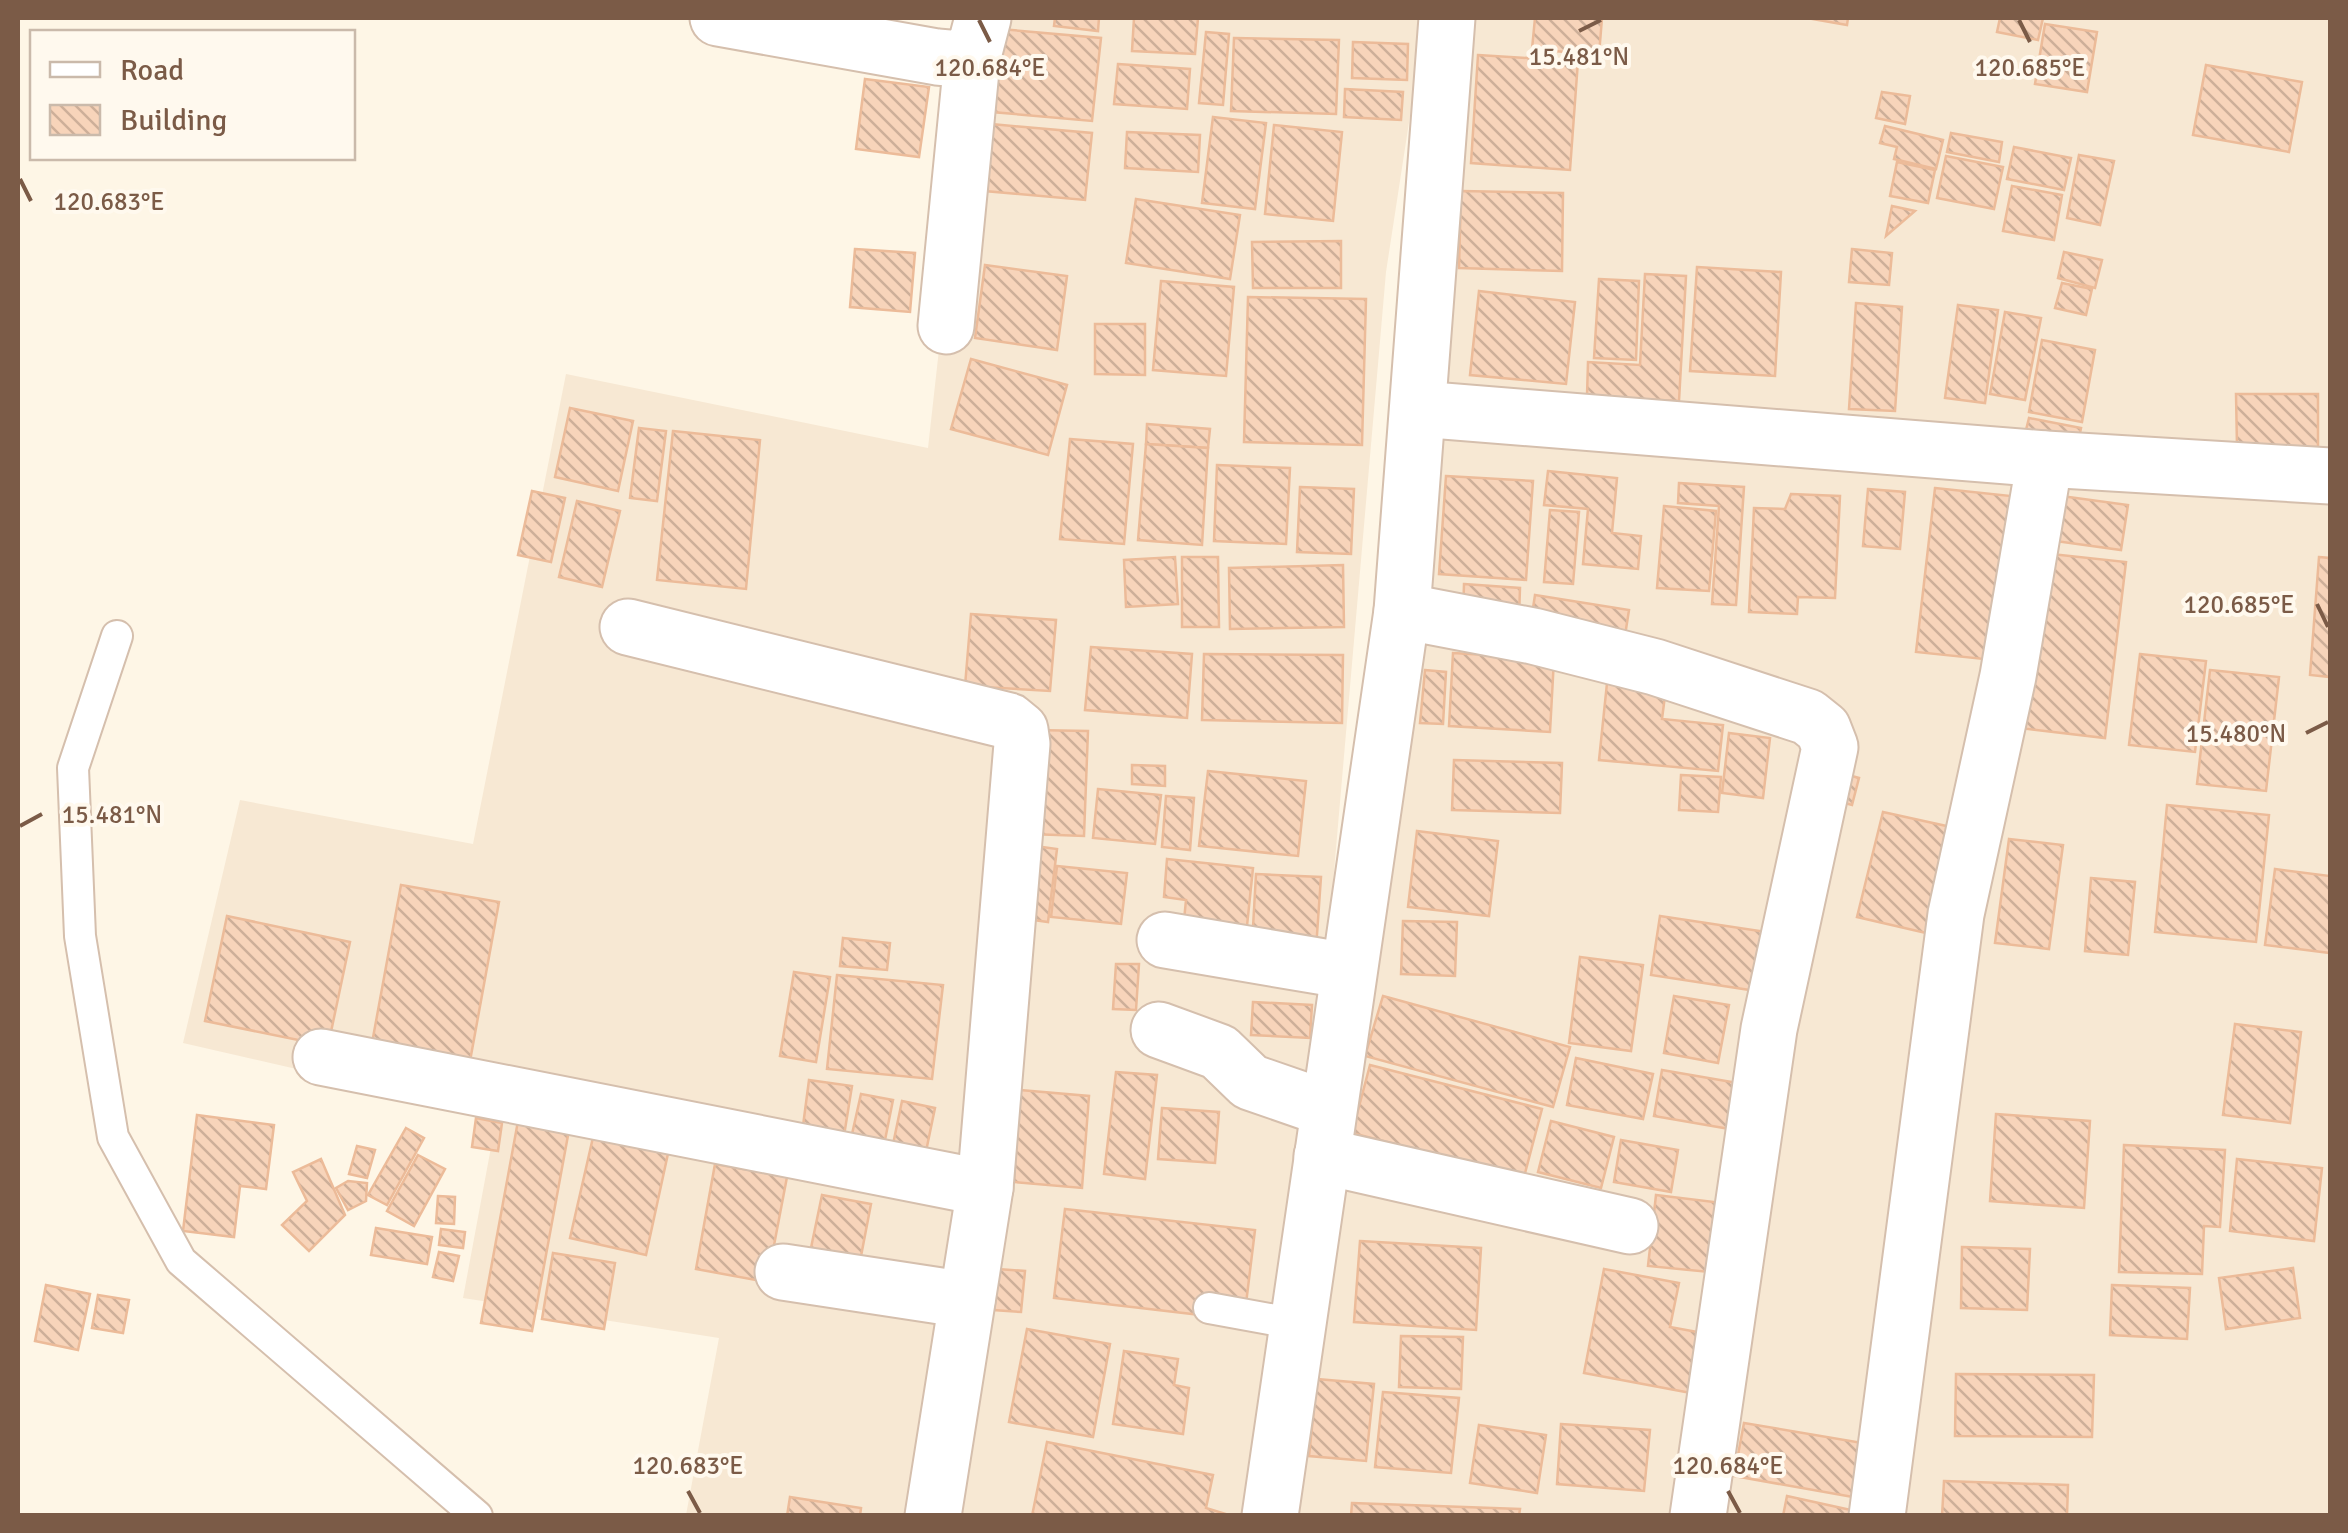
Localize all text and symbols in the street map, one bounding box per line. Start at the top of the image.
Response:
legend [30,30,355,160]
text: 15.481°N [1529,41,1629,72]
text: Road [120,52,184,89]
text: 120.684°E [935,52,1046,83]
text: 120.685°E [1975,52,2086,83]
text: Building [120,102,227,139]
text: 120.683°E [54,186,165,217]
text: 120.685°E [2184,589,2295,620]
text: 15.480°N [2186,718,2286,749]
text: 15.481°N [62,799,162,830]
text: 120.683°E [633,1450,744,1481]
text: 120.684°E [1673,1450,1784,1481]

